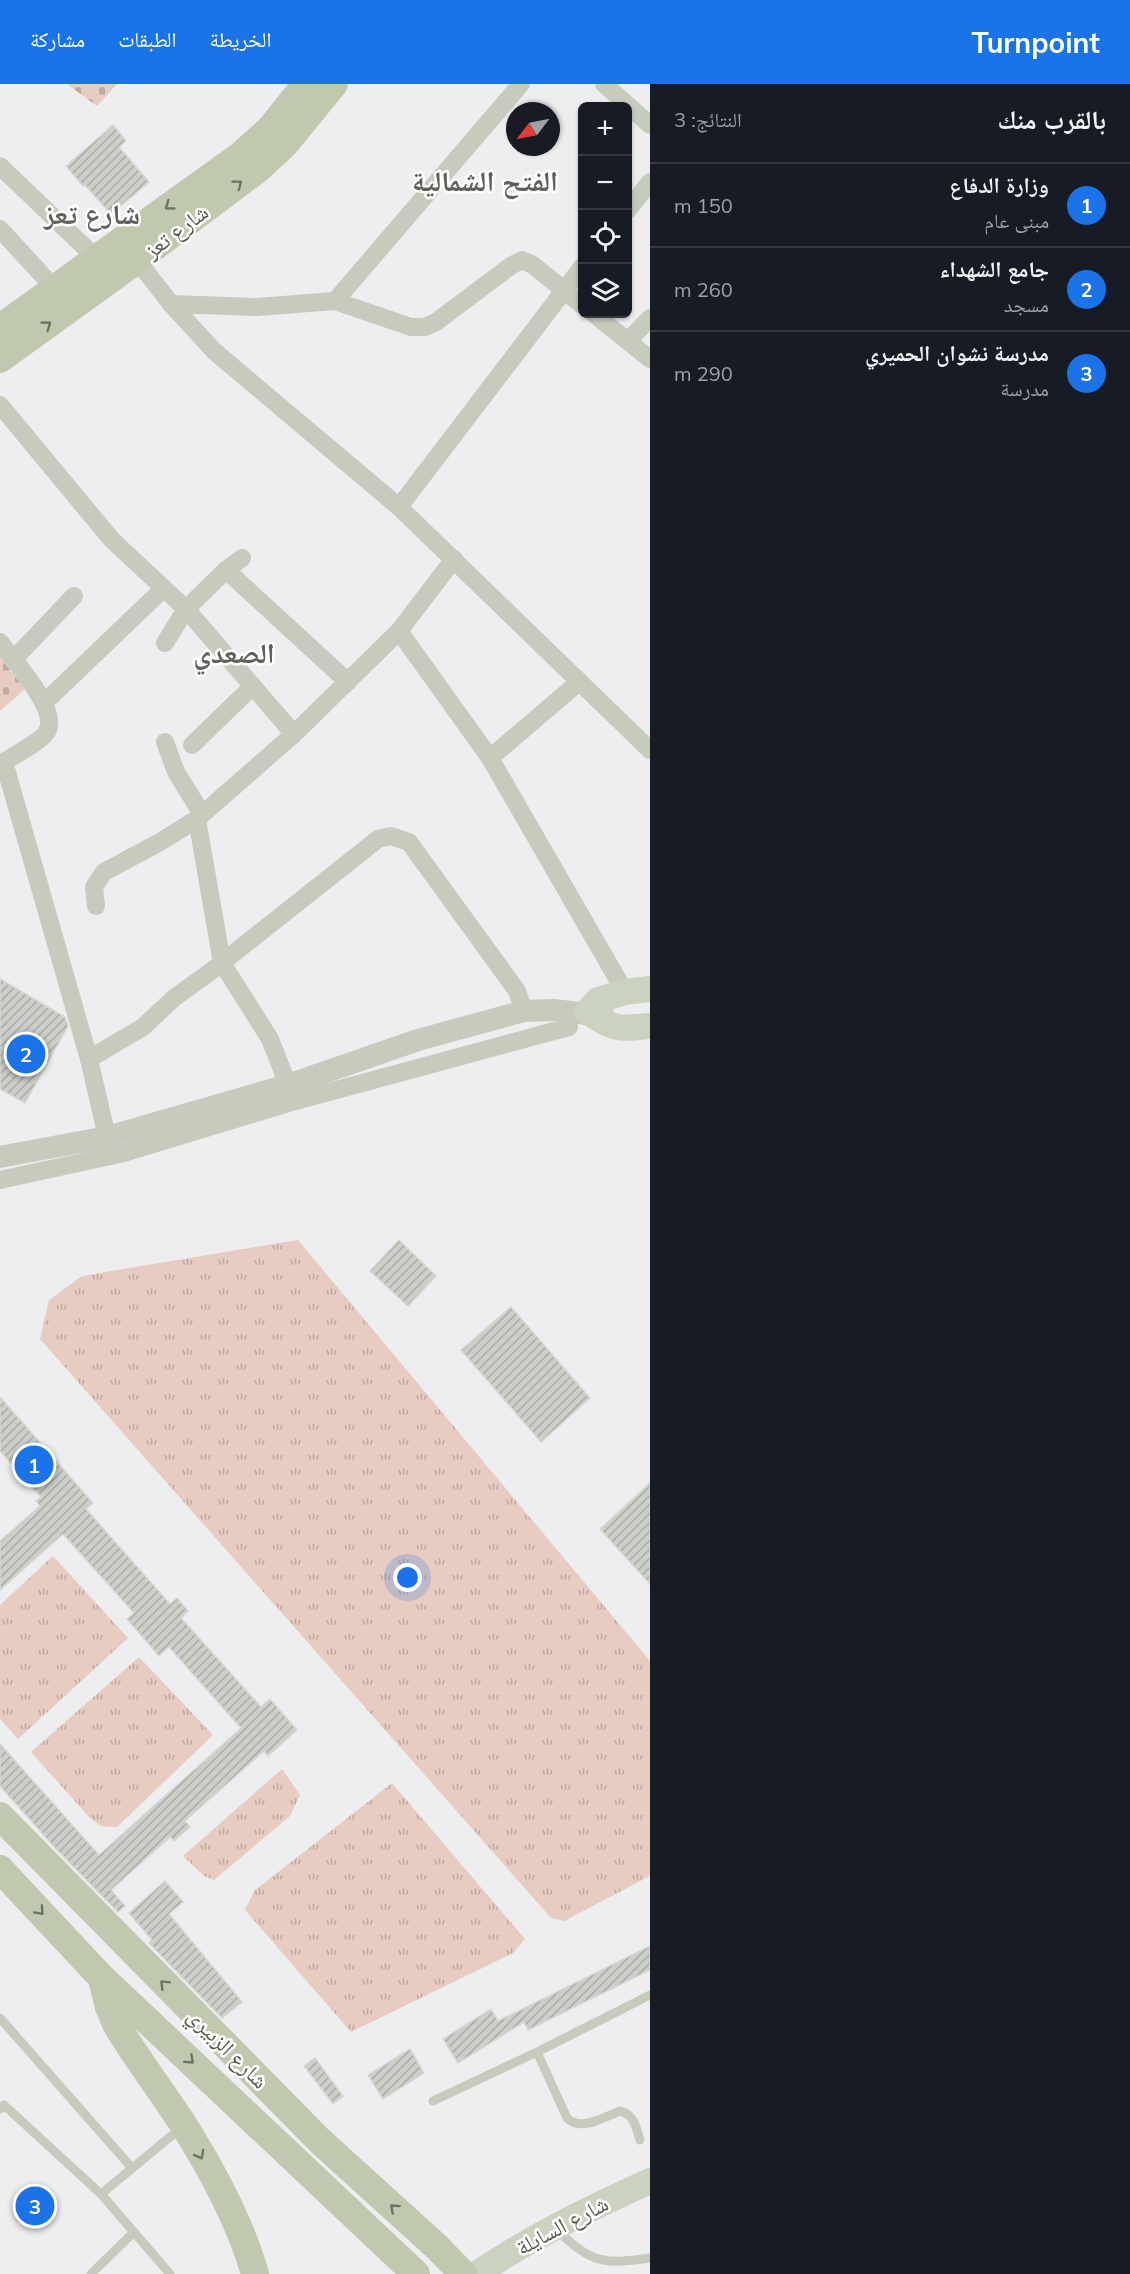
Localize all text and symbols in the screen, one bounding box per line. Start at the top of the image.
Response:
text: Turnpoint [971,25,1100,60]
text: مشاركة [30,26,85,52]
text: الطبقات [118,26,177,52]
text: الخريطة [210,26,271,52]
north arrow [506,102,560,156]
map controls [578,102,632,318]
button: + [578,102,632,156]
text: بالقرب منك [997,103,1106,136]
text: النتائج: 3 [674,107,742,132]
button: − [578,156,632,210]
district label: الفتح الشمالية [412,163,558,200]
text: وزارة الدفاع [949,171,1049,199]
one-way arrow [232,180,243,191]
text: 150 m [674,193,733,218]
text: 1 [1081,193,1093,218]
district label: شارع تعز [43,196,140,232]
street label: شارع تعز [138,198,214,265]
one-way arrow [165,199,176,210]
text: مبنى عام [984,208,1049,233]
button: locate [578,210,632,264]
text: جامع الشهداء [940,255,1049,283]
button: layers [578,264,632,318]
text: 260 m [674,277,733,302]
text: 2 [1081,277,1093,302]
text: مسجد [1004,292,1049,317]
one-way arrow [41,321,52,332]
text: مدرسة نشوان الحميري [865,339,1049,367]
text: 290 m [674,361,733,386]
text: 3 [1081,361,1093,386]
text: مدرسة [1000,376,1049,401]
district label: الصعدي [193,635,275,676]
pin: 2 [6,1032,46,1076]
pin: 1 [15,1442,54,1488]
your location [393,1563,422,1592]
one-way arrow [33,1905,44,1915]
one-way arrow [161,1980,172,1991]
street label: شارع الزبيري [179,2002,274,2097]
one-way arrow [183,2053,193,2064]
one-way arrow [193,2149,205,2159]
pin: 3 [15,2184,54,2228]
street label: شارع السايلة [511,2189,613,2261]
one-way arrow [390,2204,401,2215]

